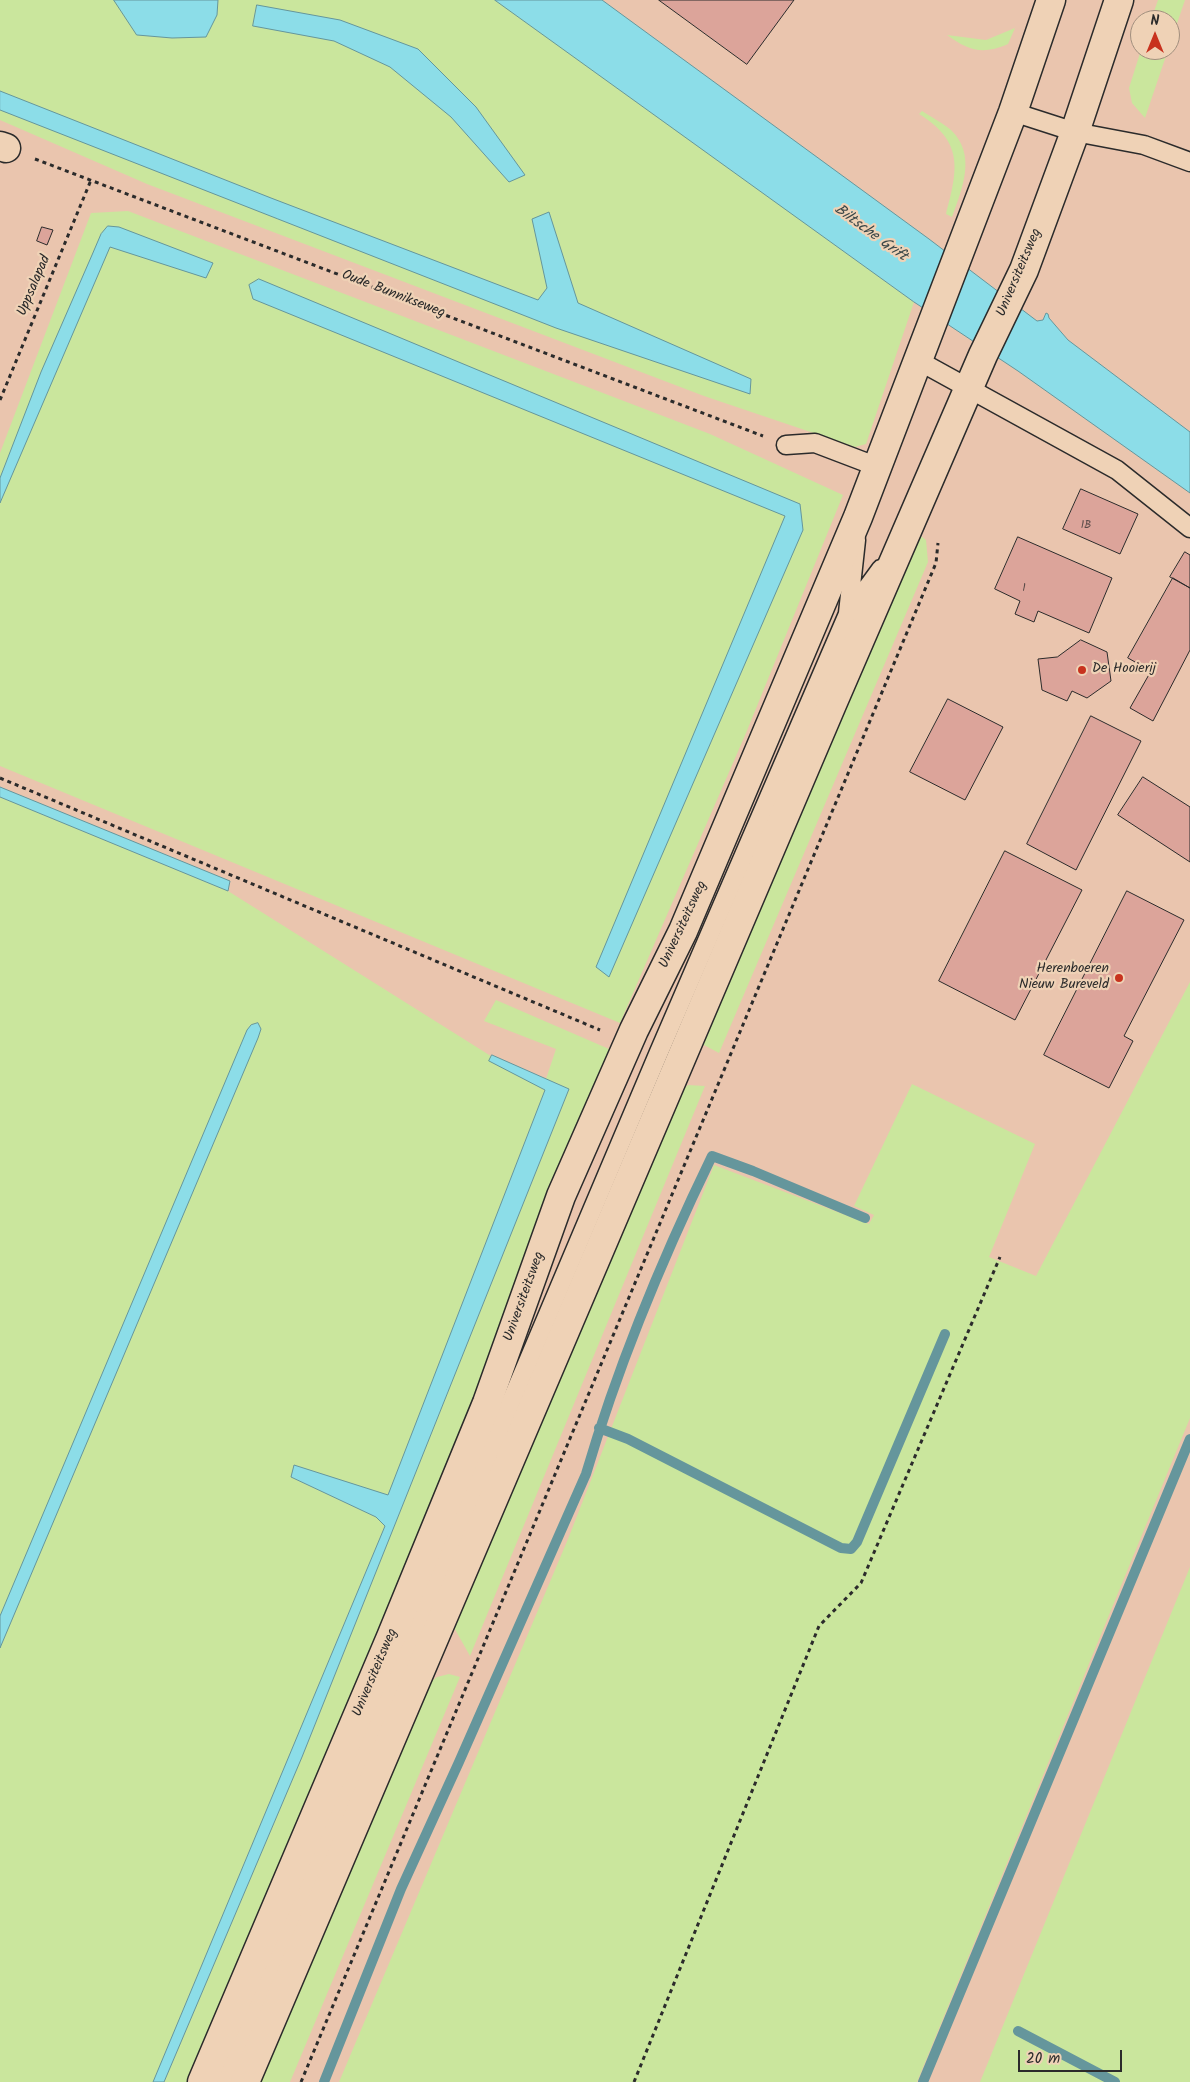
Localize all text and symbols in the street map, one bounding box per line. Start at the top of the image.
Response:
north arrow [1130,10,1180,60]
text: N [1151,10,1159,32]
water label: Biltsche Grift [830,202,910,266]
street label: Universiteitsweg [994,226,1046,320]
street label: Uppsalapad [15,253,55,319]
street label: Oude Bunnikseweg [339,268,447,322]
house number: 1B [1081,519,1091,533]
house number: 1 [1022,582,1026,596]
place label: De Hooierij [1092,662,1156,678]
marker: De Hooierij [1076,664,1088,676]
street label: Universiteitsweg [657,879,711,971]
place label: Herenboeren Nieuw Bureveld [1019,962,1109,994]
marker: Herenboeren Nieuw Bureveld [1113,972,1125,984]
street label: Universiteitsweg [501,1250,549,1344]
street label: Universiteitsweg [350,1626,402,1720]
scale bar [1020,2040,1124,2072]
text: 20 m [1026,2047,1060,2071]

